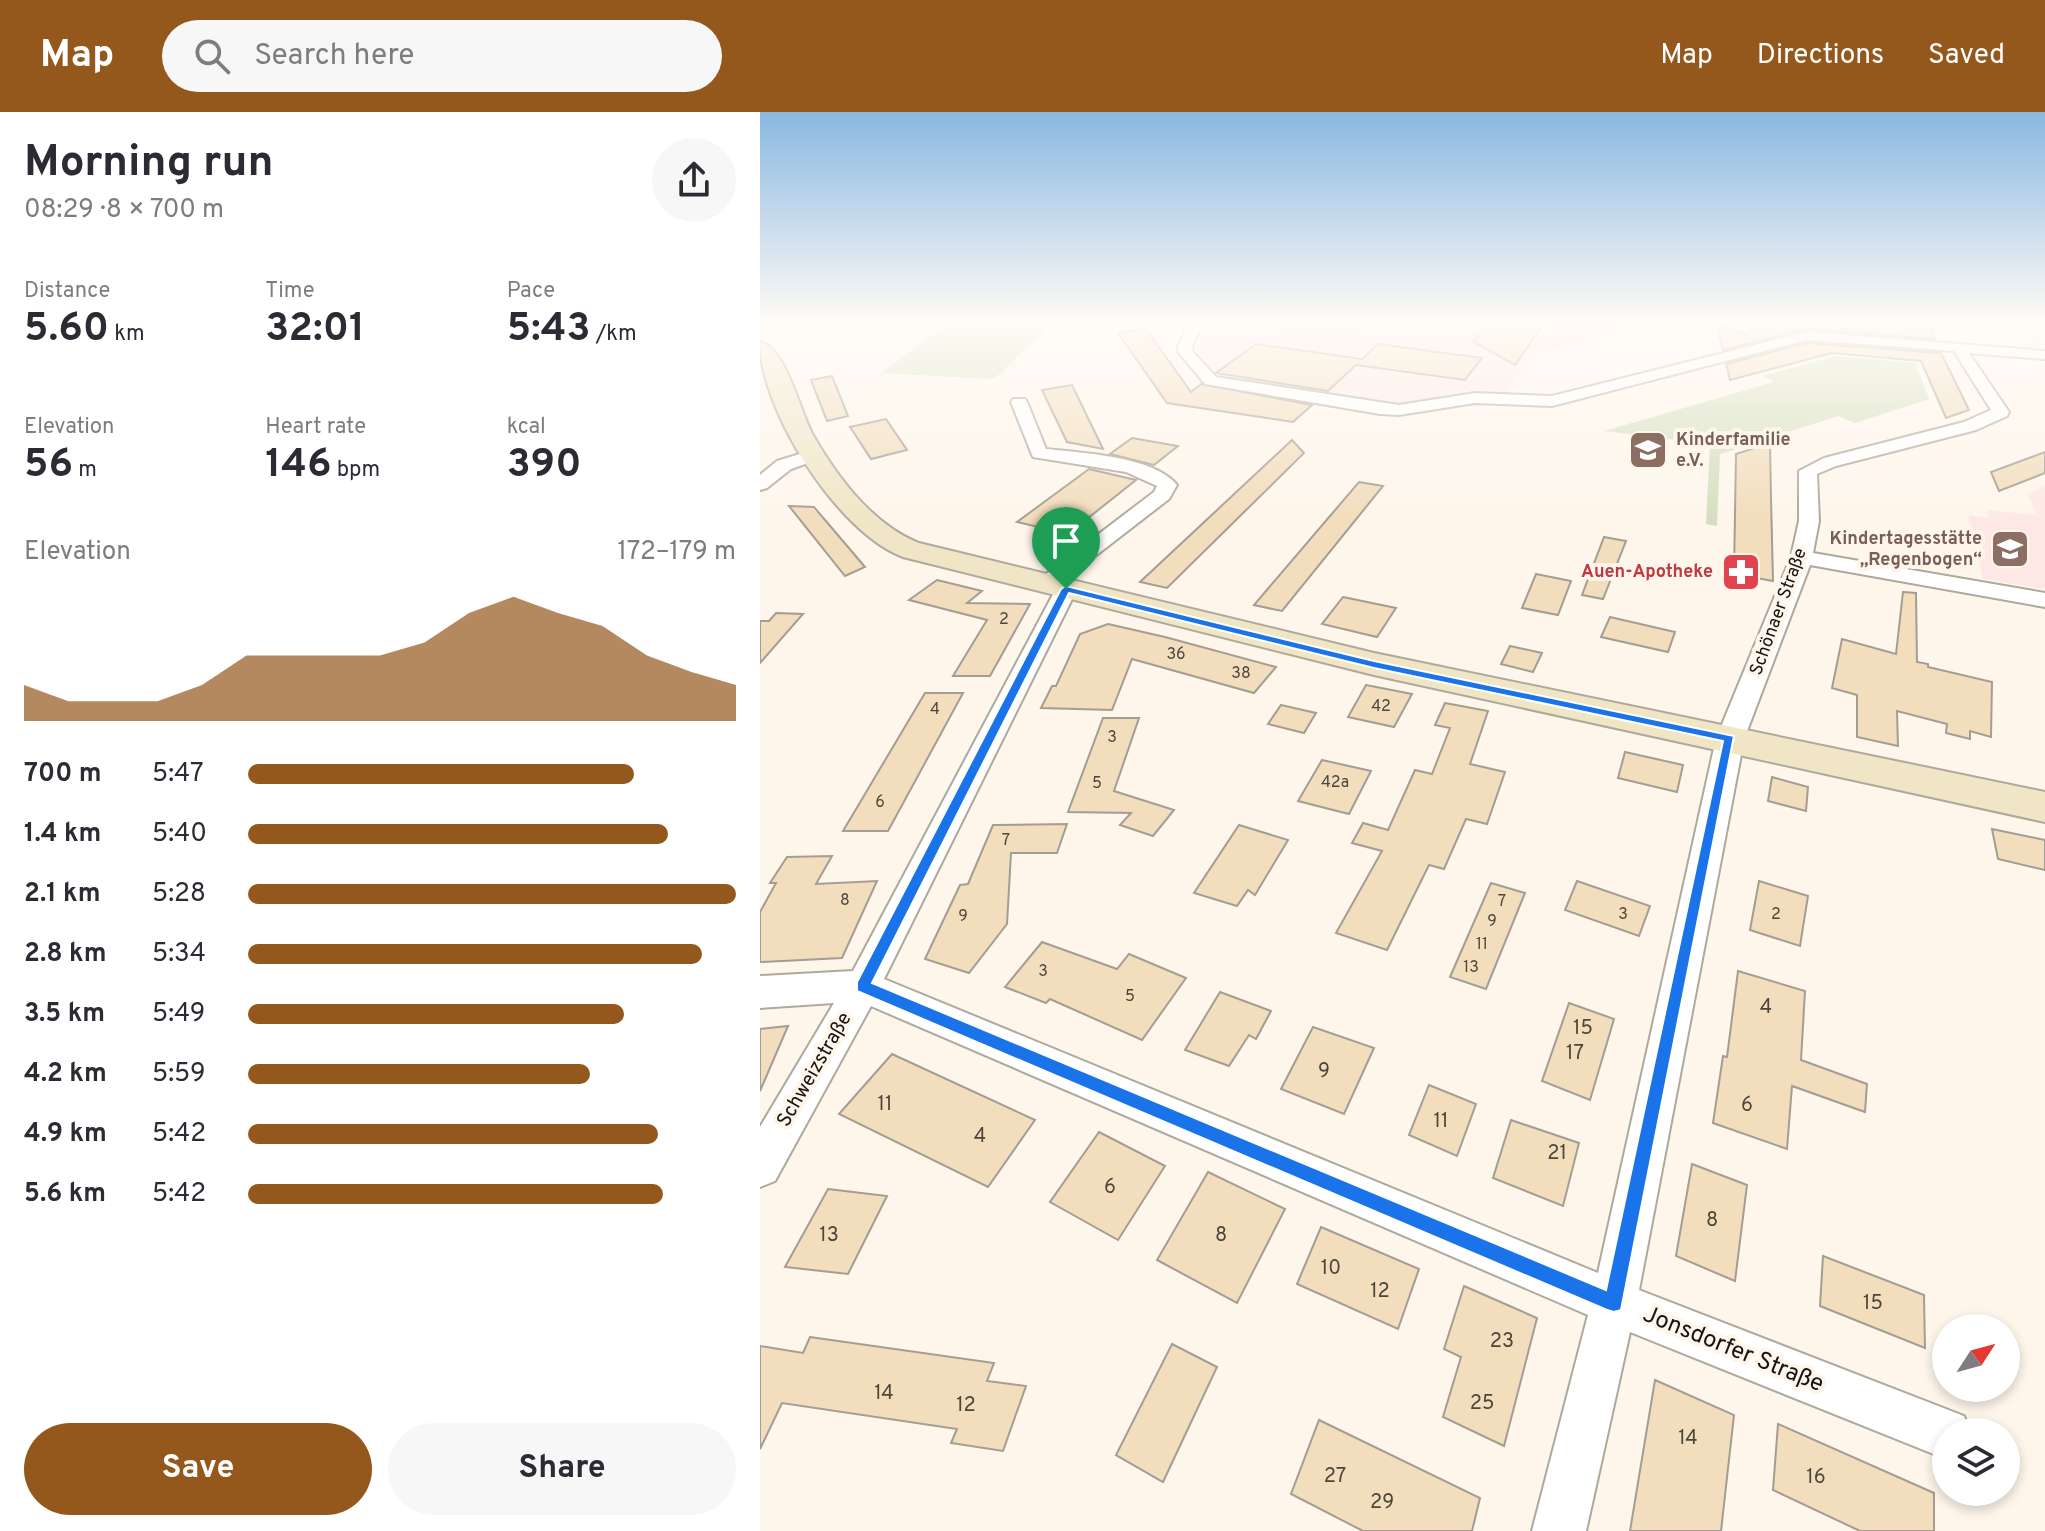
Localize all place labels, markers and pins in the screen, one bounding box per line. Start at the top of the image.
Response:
school or university icon: Kinderfamilie e.V. [1627,429,1669,471]
place label: Kinderfamilie e.V. [1676,429,1791,473]
pin [1032,507,1100,589]
place label: Kindertagesstätte „Regenbogen“ [1830,528,1982,572]
school or university icon: Kindertagesstätte „Regenbogen“ [1989,528,2031,570]
pharmacy icon: Auen-Apotheke [1720,551,1762,593]
place label: Auen-Apotheke [1581,561,1713,584]

